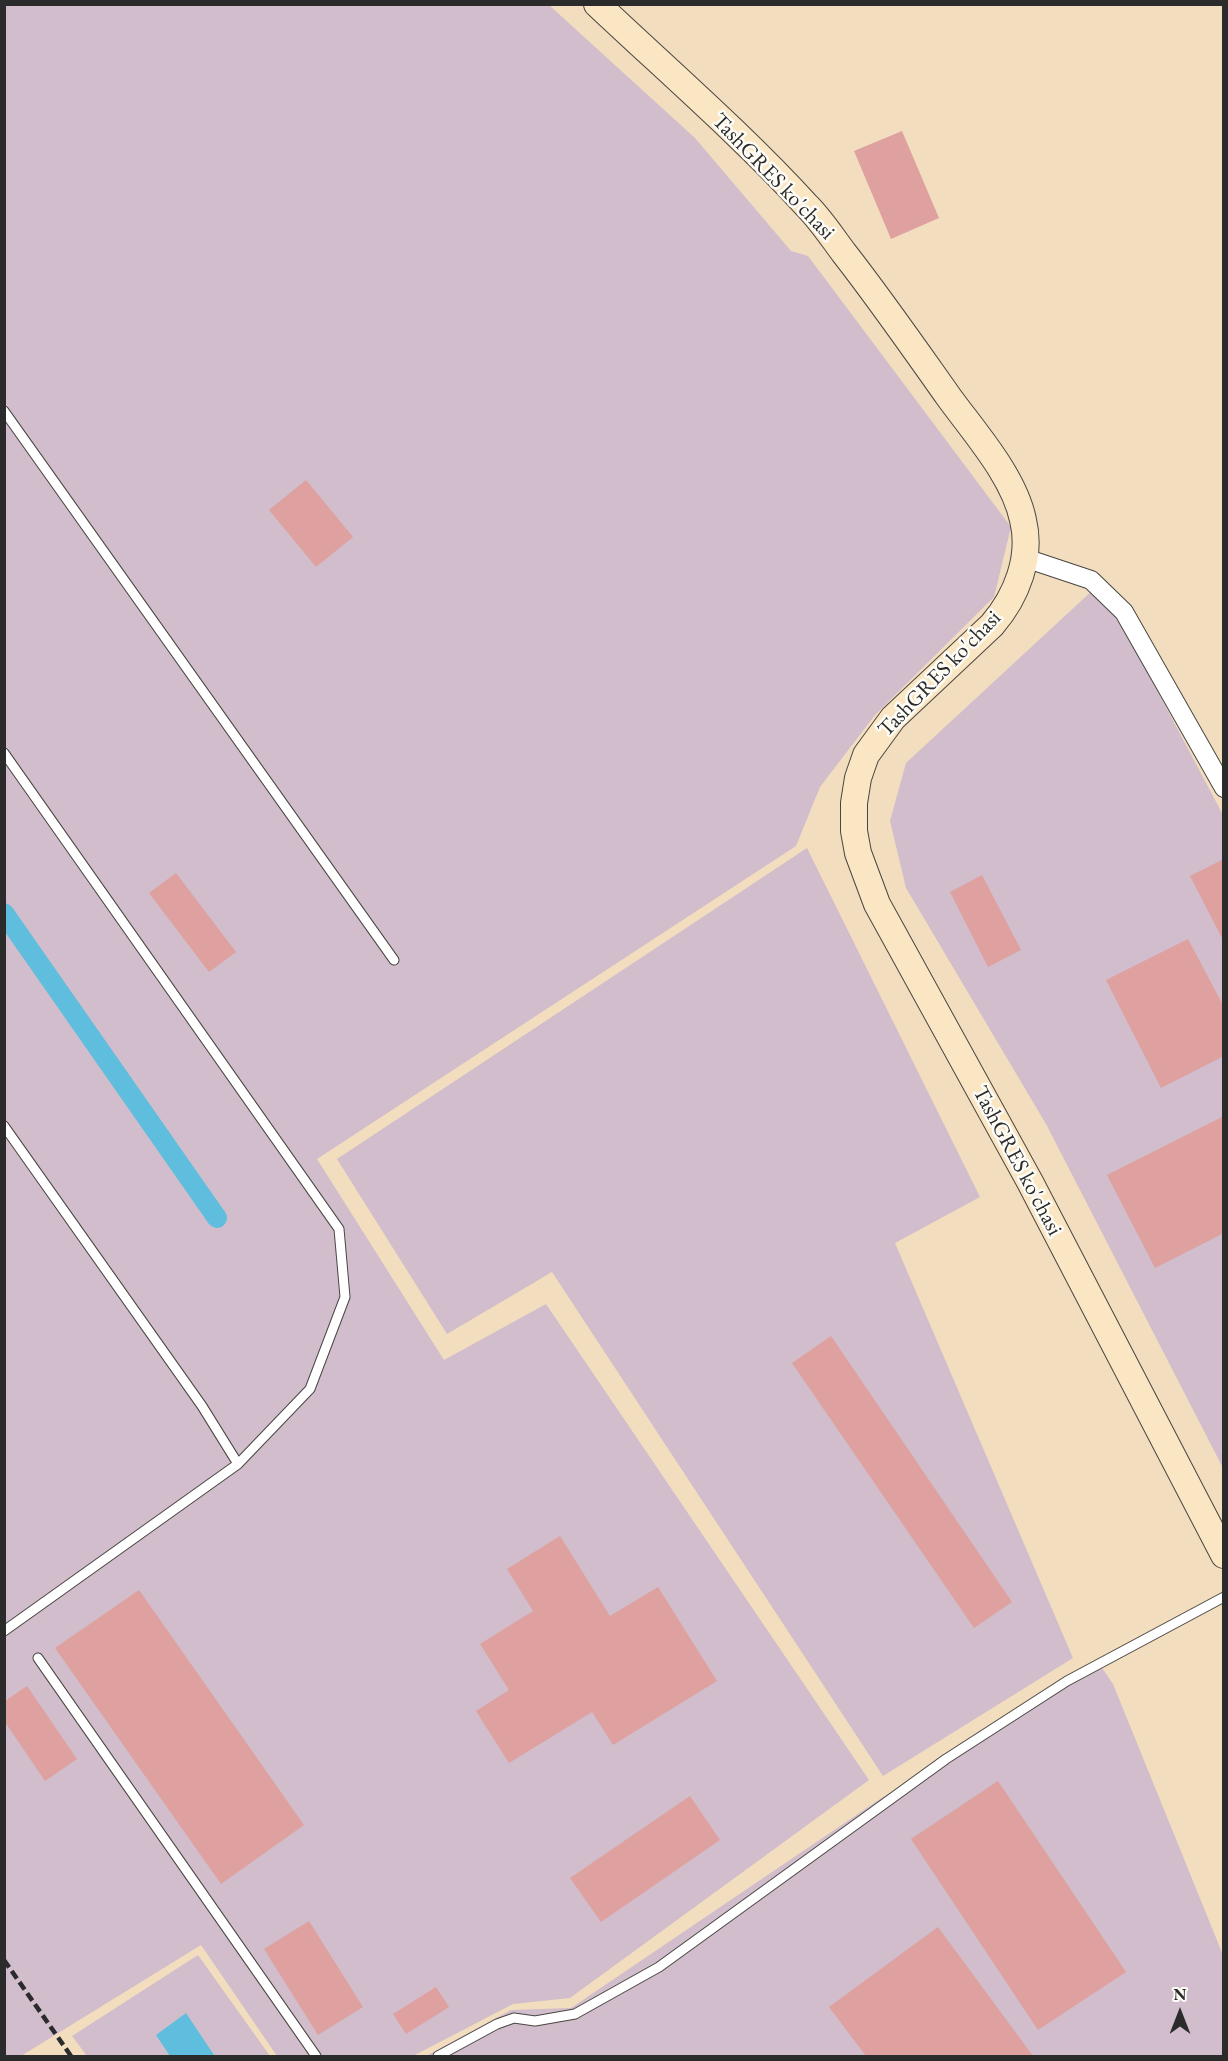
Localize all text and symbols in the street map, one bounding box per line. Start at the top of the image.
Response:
street label: TashGRES ko'chasi [706,108,840,246]
street label: TashGRES ko'chasi [873,605,1007,743]
street label: TashGRES ko'chasi [966,1082,1068,1240]
north arrow [1150,1983,1210,2043]
text: N [1174,1984,1186,2005]

